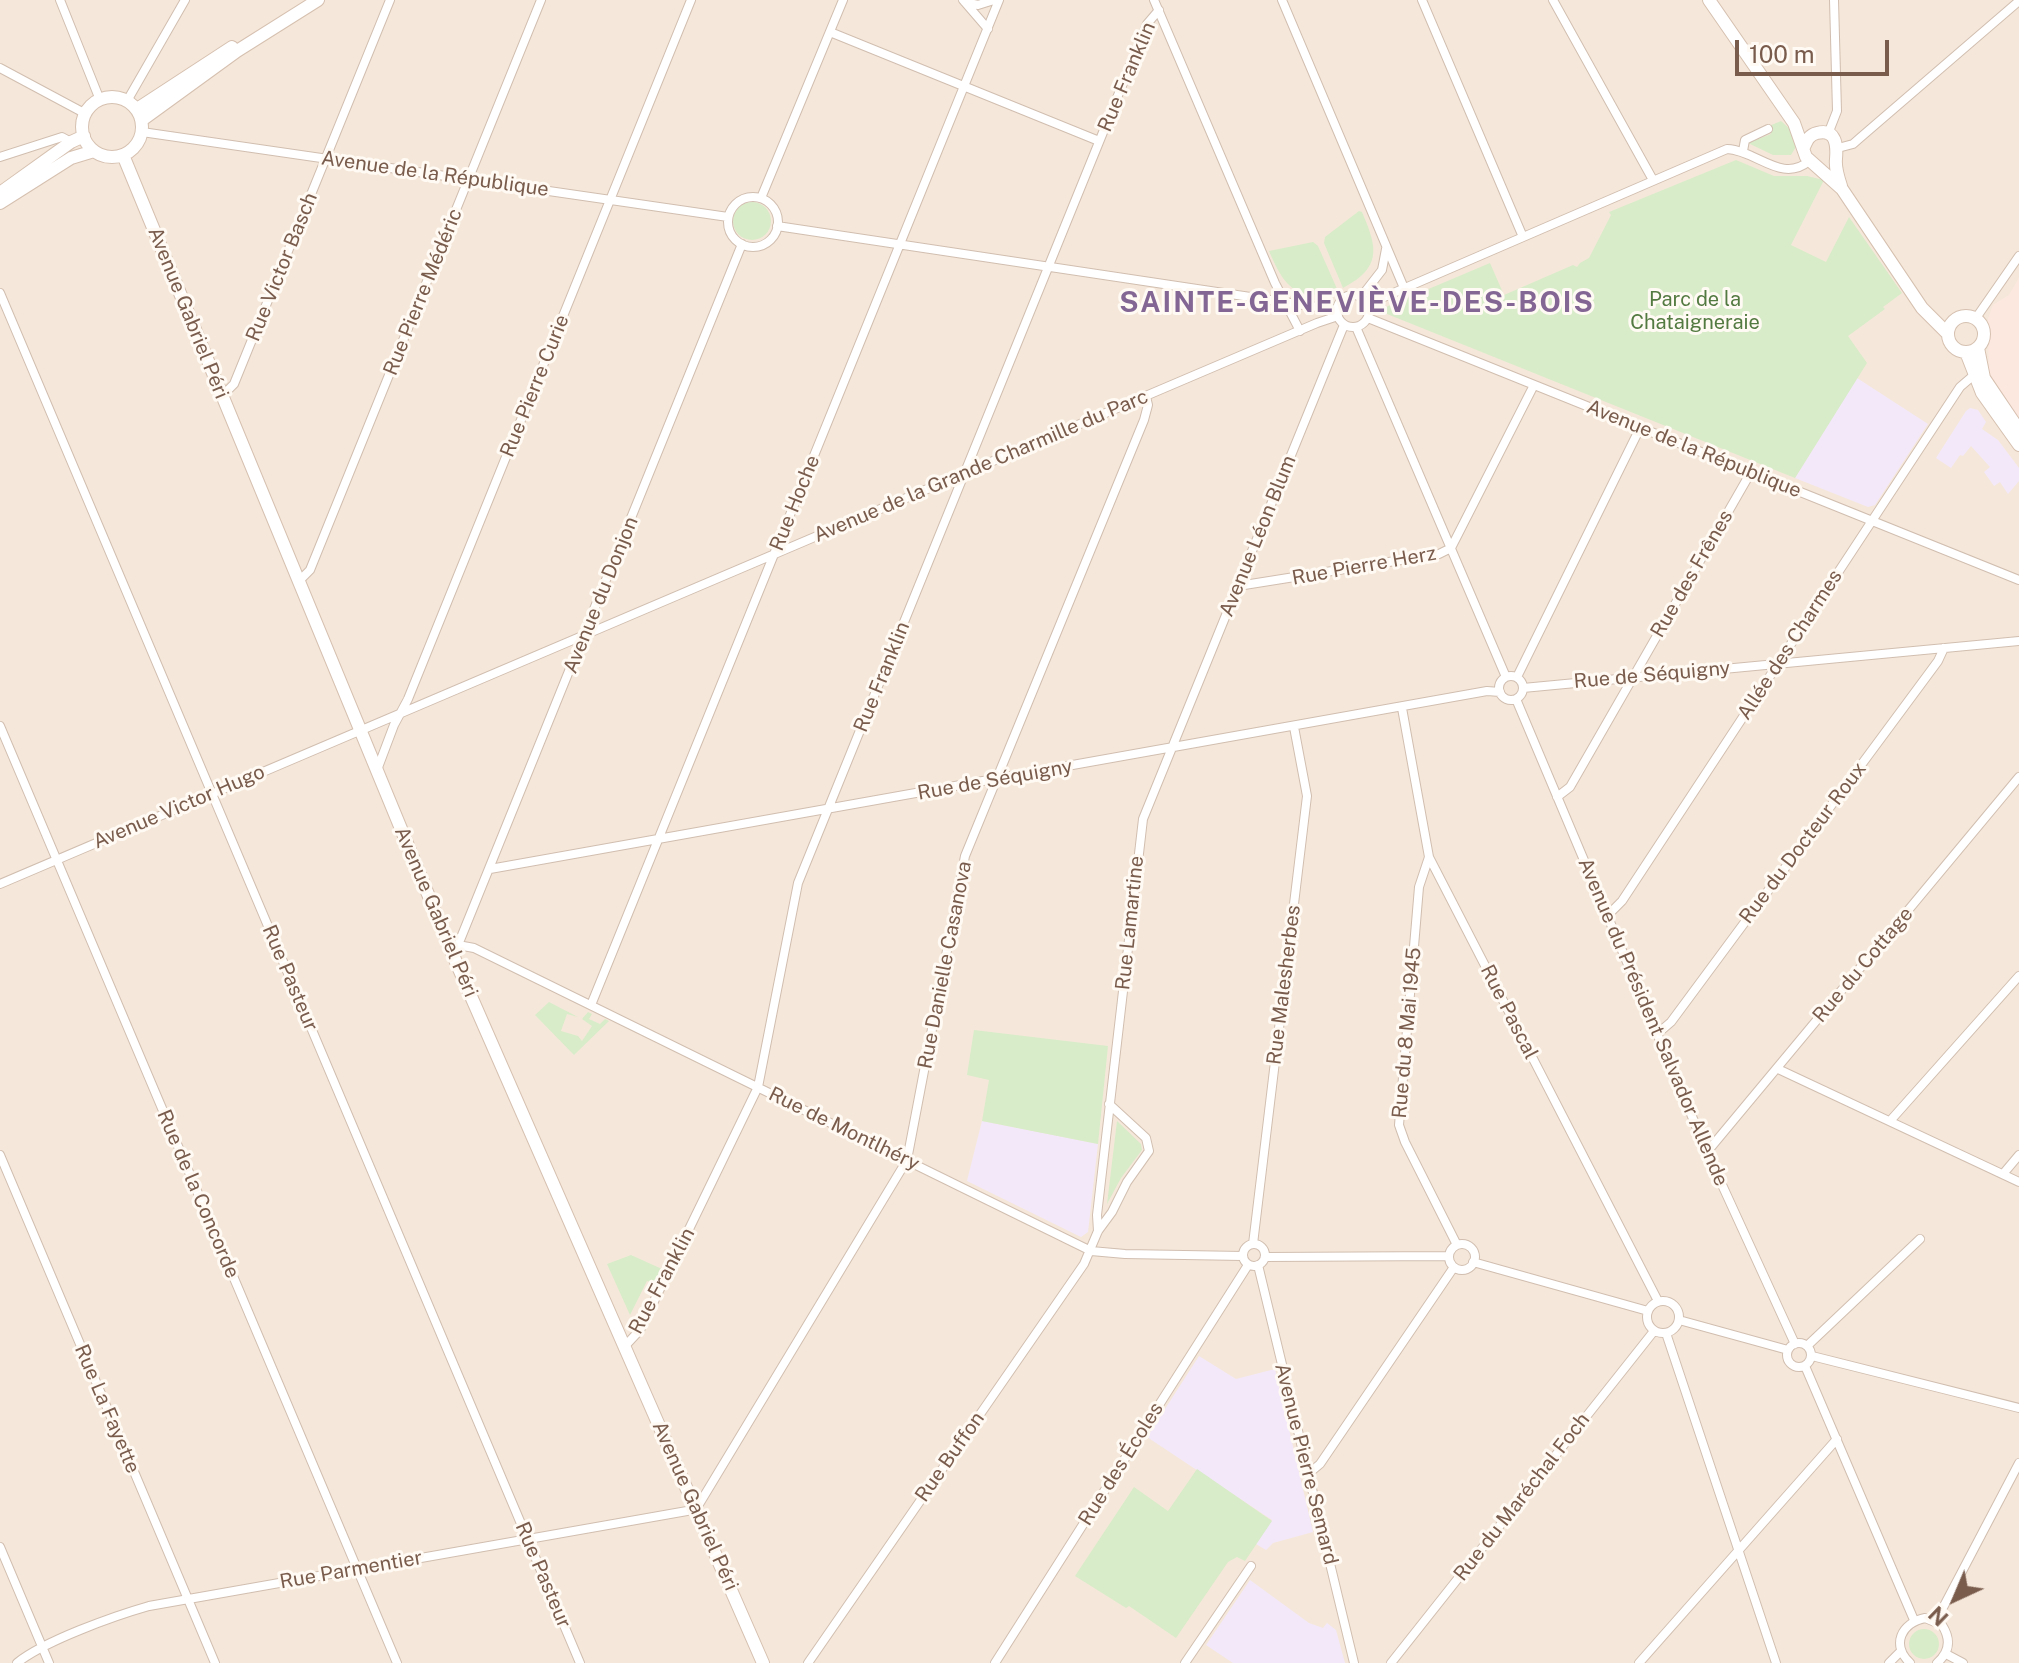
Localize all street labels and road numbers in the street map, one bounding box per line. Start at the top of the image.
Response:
street label: Rue Franklin [1093,19,1161,135]
street label: Avenue de la République [320,146,550,202]
street label: Rue Victor Basch [241,189,323,345]
street label: Rue Pierre Médéric [379,205,467,379]
street label: Avenue Gabriel Péri [143,224,233,402]
street label: Rue Pierre Curie [496,311,574,461]
street label: Avenue de la Grande Charmille du Parc [810,384,1152,548]
street label: Avenue de la République [1583,395,1805,503]
street label: Rue Hoche [765,452,825,554]
street label: Avenue Léon Blum [1215,452,1301,620]
street label: Rue des Frênes [1646,506,1738,642]
street label: Avenue du Donjon [559,513,643,677]
street label: Rue Pierre Herz [1290,542,1438,590]
street label: Allée des Charmes [1733,565,1847,725]
street label: Rue Franklin [849,618,915,736]
street label: Rue de Séquigny [1573,656,1731,694]
street label: Rue de Séquigny [916,755,1074,805]
street label: Rue du Docteur Roux [1735,758,1871,928]
street label: Avenue Victor Hugo [90,760,268,854]
street label: Avenue Gabriel Péri [389,823,483,1001]
street label: Avenue du Président Salvador Allende [1573,854,1733,1190]
street label: Rue Lamartine [1111,855,1149,991]
street label: Rue Danielle Casanova [913,859,977,1071]
street label: Rue du Cottage [1808,902,1918,1028]
street label: Rue Malesherbes [1262,904,1306,1066]
street label: Rue Pasteur [257,921,323,1035]
street label: Rue du 8 Mai 1945 [1388,946,1426,1120]
street label: Rue Pascal [1475,961,1543,1063]
street label: Rue de Montlhéry [765,1082,923,1176]
street label: Rue de la Concorde [152,1106,244,1282]
street label: Rue Franklin [624,1224,700,1338]
street label: Rue La Fayette [69,1341,145,1477]
street label: Avenue Pierre Semard [1269,1361,1343,1567]
street label: Rue des Écoles [1074,1398,1168,1530]
street label: Rue Buffon [910,1407,990,1507]
street label: Rue du Maréchal Foch [1449,1408,1595,1586]
street label: Avenue Gabriel Péri [647,1418,743,1594]
street label: Rue Pasteur [510,1518,576,1632]
street label: Rue Parmentier [278,1546,424,1594]

